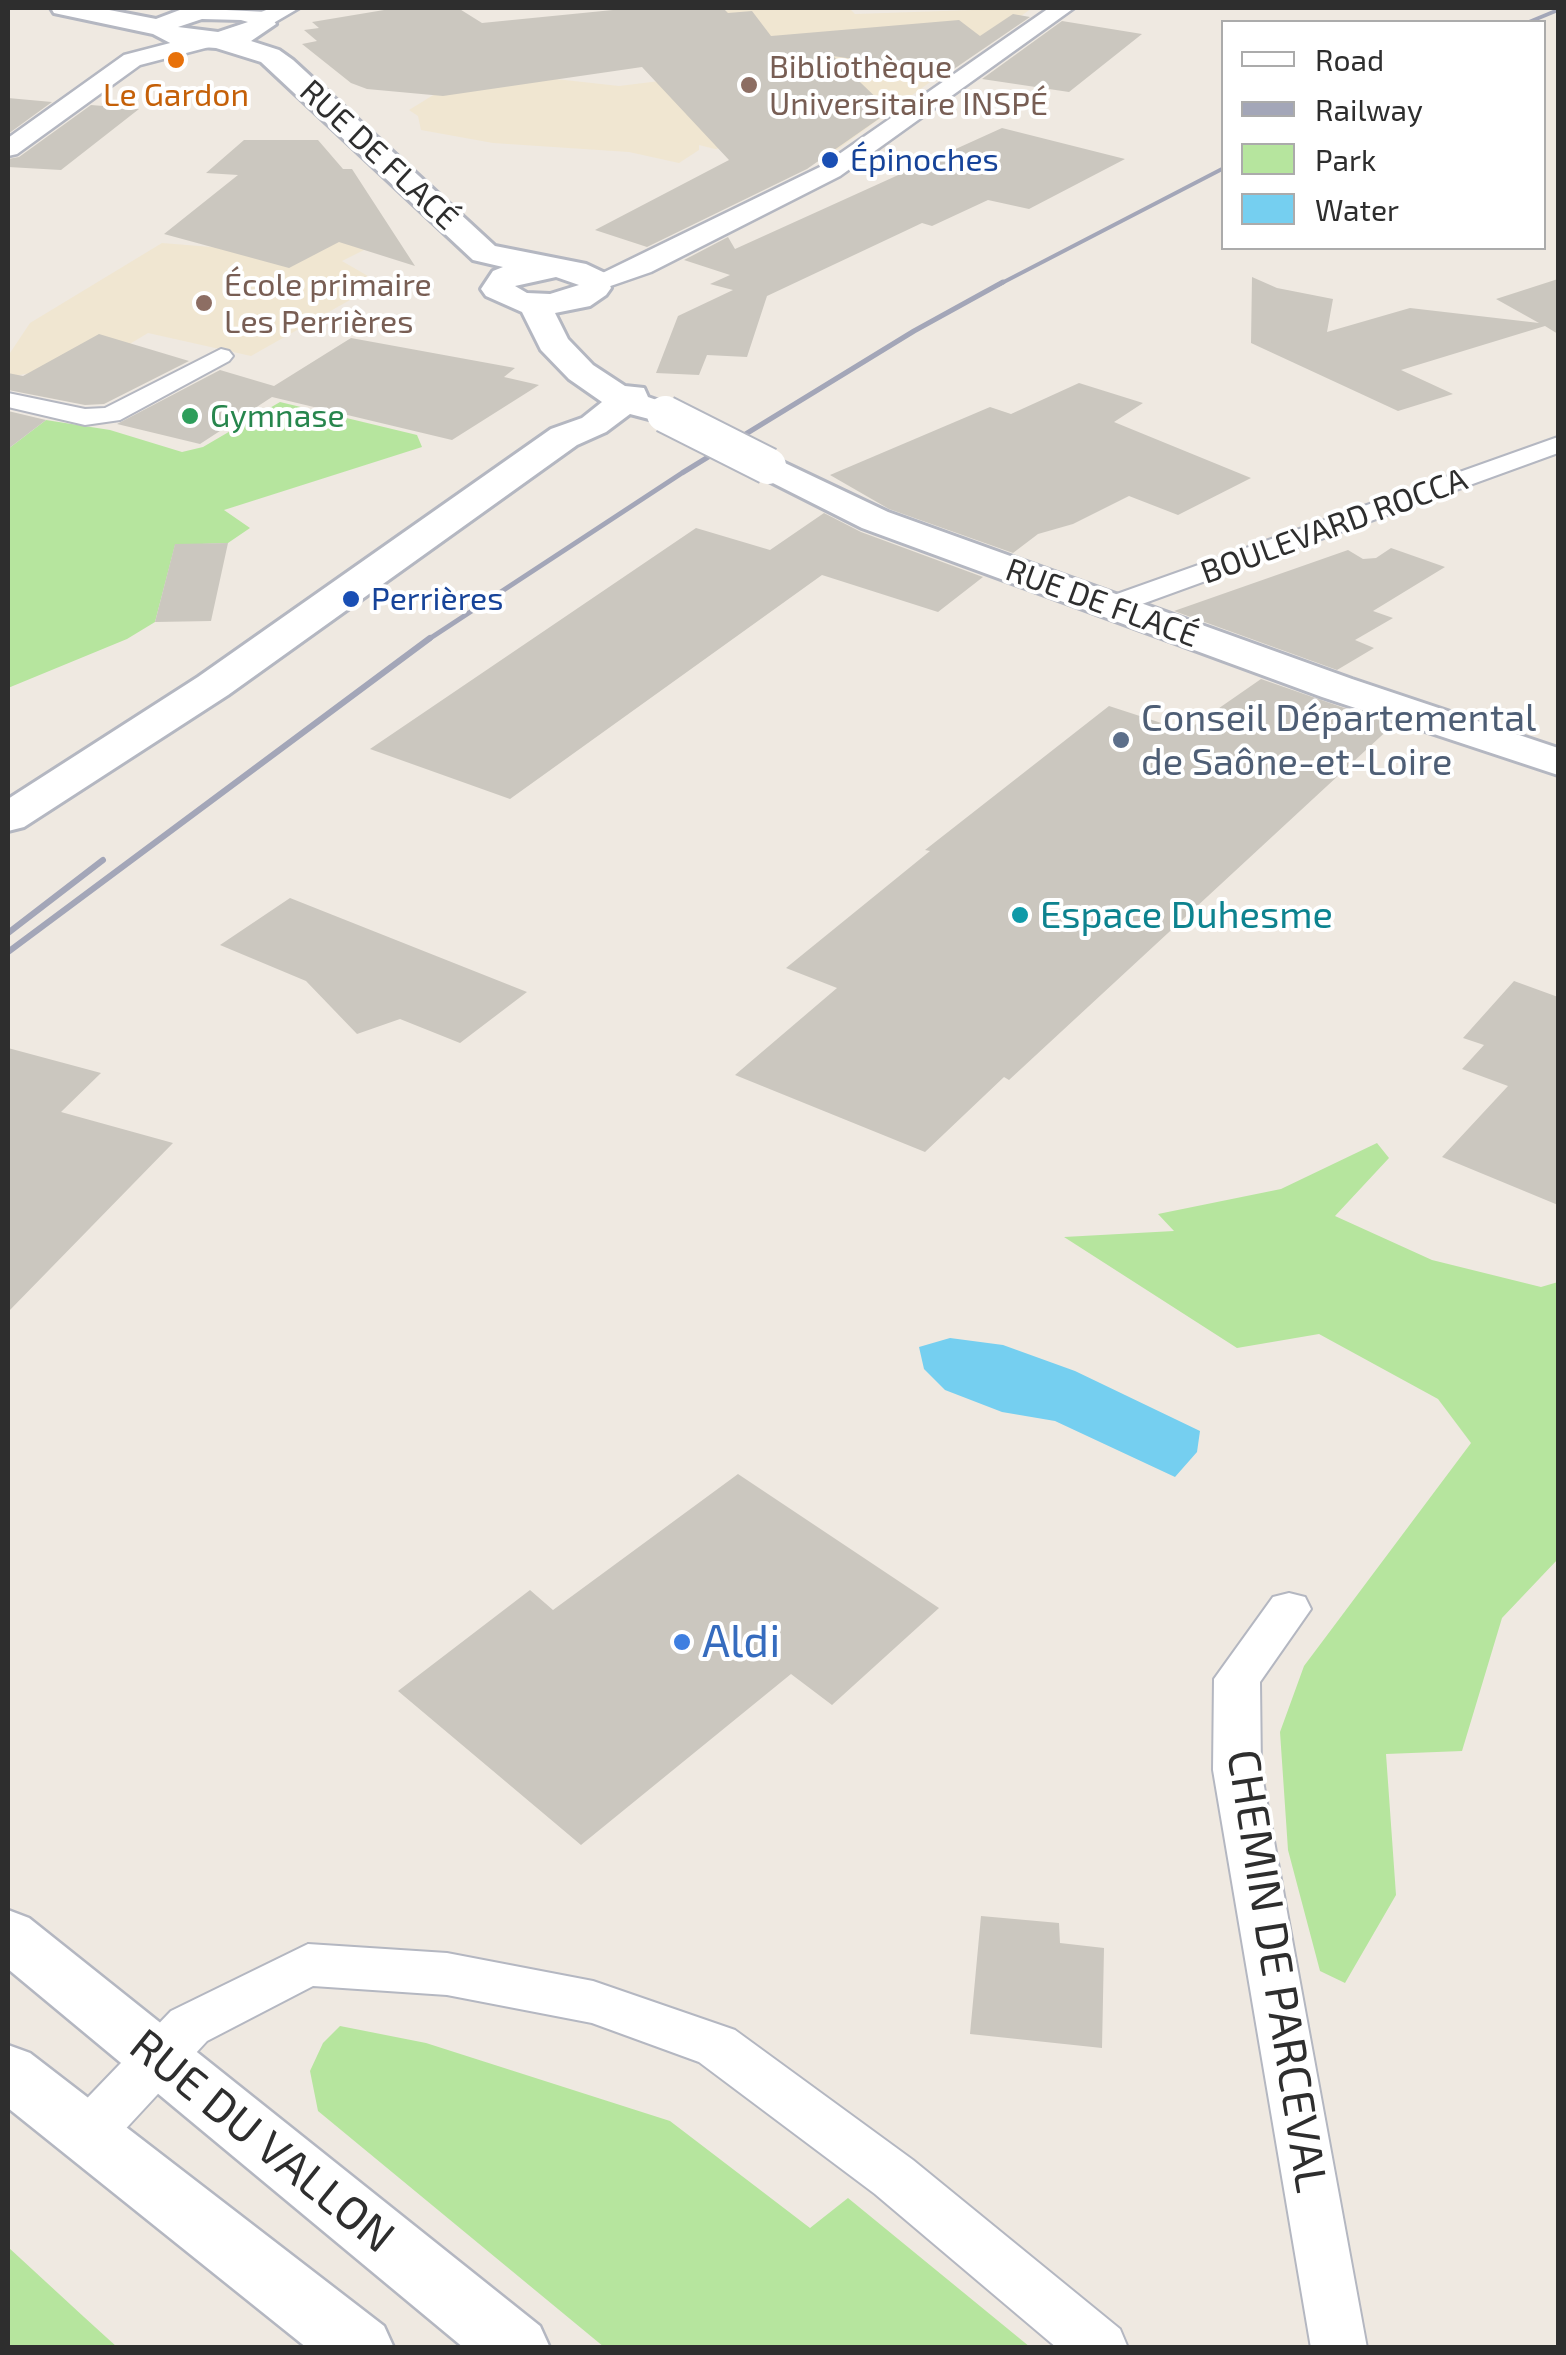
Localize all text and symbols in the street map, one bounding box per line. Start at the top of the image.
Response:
legend [1221,20,1546,250]
text: Road [1315,41,1384,77]
place label: Bibliothèque Universitaire INSPÉ [769,48,1048,123]
marker: Le Gardon [165,49,187,71]
street label: RUE DE FLACÉ [292,72,466,238]
marker: Bibliothèque Universitaire INSPÉ [738,74,760,96]
place label: Le Gardon [103,76,249,114]
text: Railway [1315,91,1423,127]
place label: Épinoches [850,141,999,179]
text: Park [1315,141,1376,177]
marker: Épinoches [819,149,841,171]
text: Water [1315,191,1399,227]
place label: École primaire Les Perrières [224,266,432,341]
marker: École primaire Les Perrières [193,292,215,314]
place label: Gymnase [210,397,345,435]
marker: Gymnase [179,405,201,427]
street label: BOULEVARD ROCCA [1196,460,1472,592]
street label: RUE DE FLACÉ [1000,550,1204,656]
place label: Perrières [371,580,504,618]
marker: Perrières [340,588,362,610]
place label: Conseil Départemental de Saône-et-Loire [1141,695,1536,784]
marker: Conseil Départemental de Saône-et-Loire [1110,729,1132,751]
place label: Espace Duhesme [1040,892,1333,938]
marker: Espace Duhesme [1009,904,1031,926]
place label: Aldi [702,1615,780,1669]
marker: Aldi [671,1631,693,1653]
street label: CHEMIN DE PARCEVAL [1215,1746,1339,2196]
street label: RUE DU VALLON [119,2018,405,2264]

